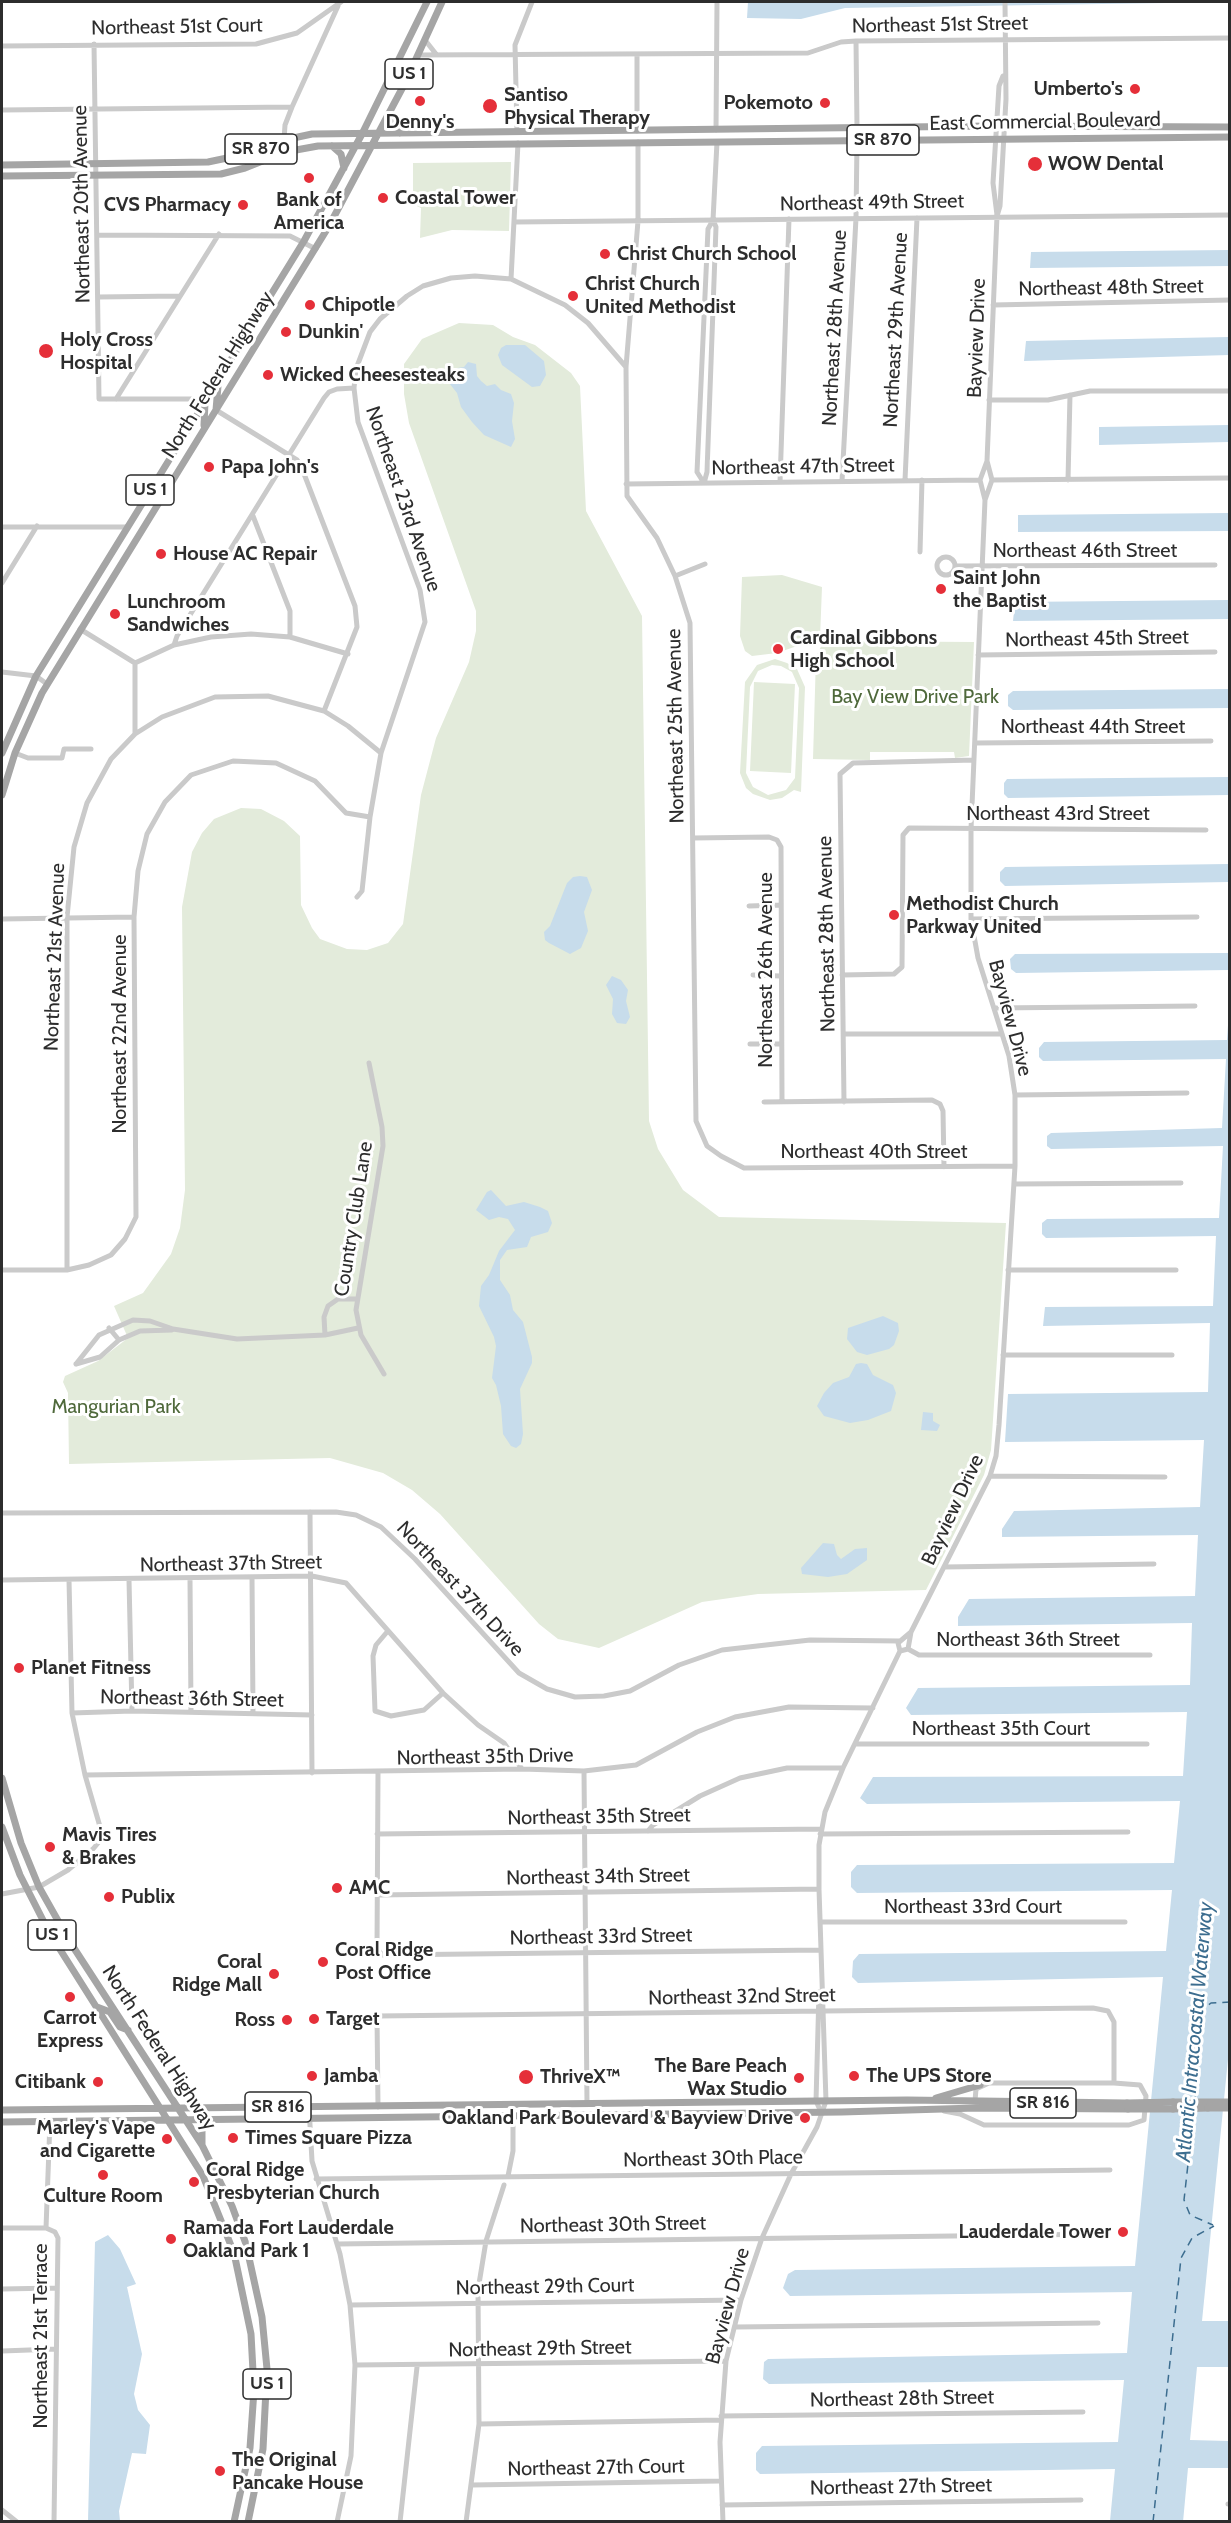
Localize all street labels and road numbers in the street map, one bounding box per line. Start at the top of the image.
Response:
street label: Northeast 51st Street [852,11,1028,39]
street label: Northeast 51st Court [91,14,263,40]
road number: US 1 [385,59,433,89]
street label: Northeast 20th Avenue [68,105,96,303]
street label: East Commercial Boulevard [929,108,1161,136]
road number: SR 870 [847,125,919,155]
road number: SR 870 [225,134,297,164]
street label: Northeast 49th Street [780,189,964,217]
street label: Northeast 28th Avenue [818,229,852,427]
street label: Northeast 29th Avenue [879,232,913,428]
street label: Northeast 48th Street [1018,274,1204,302]
street label: Bayview Drive [963,278,991,398]
street label: North Federal Highway [157,287,279,463]
street label: Northeast 23rd Avenue [360,403,446,595]
street label: Northeast 47th Street [711,453,895,481]
road number: US 1 [126,475,174,505]
street label: Northeast 46th Street [993,539,1177,563]
street label: Northeast 45th Street [1005,625,1189,653]
street label: Northeast 25th Avenue [662,628,690,824]
street label: Northeast 44th Street [1001,715,1185,739]
street label: Northeast 43rd Street [966,802,1150,826]
street label: Northeast 28th Avenue [813,836,841,1032]
street label: Northeast 21st Avenue [40,863,70,1051]
street label: Northeast 26th Avenue [754,872,778,1068]
street label: Northeast 22nd Avenue [108,934,132,1134]
street label: Bayview Drive [983,957,1037,1079]
street label: Country Club Lane [330,1140,378,1298]
street label: Northeast 40th Street [780,1140,968,1164]
street label: Bayview Drive [917,1451,989,1569]
street label: Northeast 37th Drive [391,1517,529,1661]
street label: Northeast 37th Street [140,1550,322,1578]
street label: Northeast 36th Street [936,1628,1120,1652]
street label: Northeast 36th Street [100,1685,284,1713]
street label: Northeast 35th Court [912,1717,1090,1741]
street label: Northeast 35th Drive [396,1743,574,1771]
street label: Northeast 35th Street [507,1803,691,1831]
street label: Northeast 34th Street [506,1863,690,1891]
street label: Northeast 33rd Court [884,1895,1062,1919]
road number: US 1 [28,1920,76,1950]
street label: Northeast 33rd Street [509,1923,693,1951]
street label: North Federal Highway [97,1961,221,2135]
street label: Northeast 32nd Street [648,1983,836,2011]
road number: SR 816 [1010,2088,1076,2118]
road number: SR 816 [245,2092,311,2122]
street label: Northeast 30th Place [623,2145,803,2173]
street label: Northeast 30th Street [520,2211,706,2239]
street label: Northeast 21st Terrace [29,2243,53,2429]
street label: Bayview Drive [701,2245,755,2367]
street label: Northeast 29th Court [456,2273,634,2301]
street label: Northeast 29th Street [448,2335,632,2363]
road number: US 1 [243,2369,291,2399]
street label: Northeast 28th Street [810,2385,994,2413]
street label: Northeast 27th Court [507,2454,685,2482]
street label: Northeast 27th Street [810,2473,992,2501]

